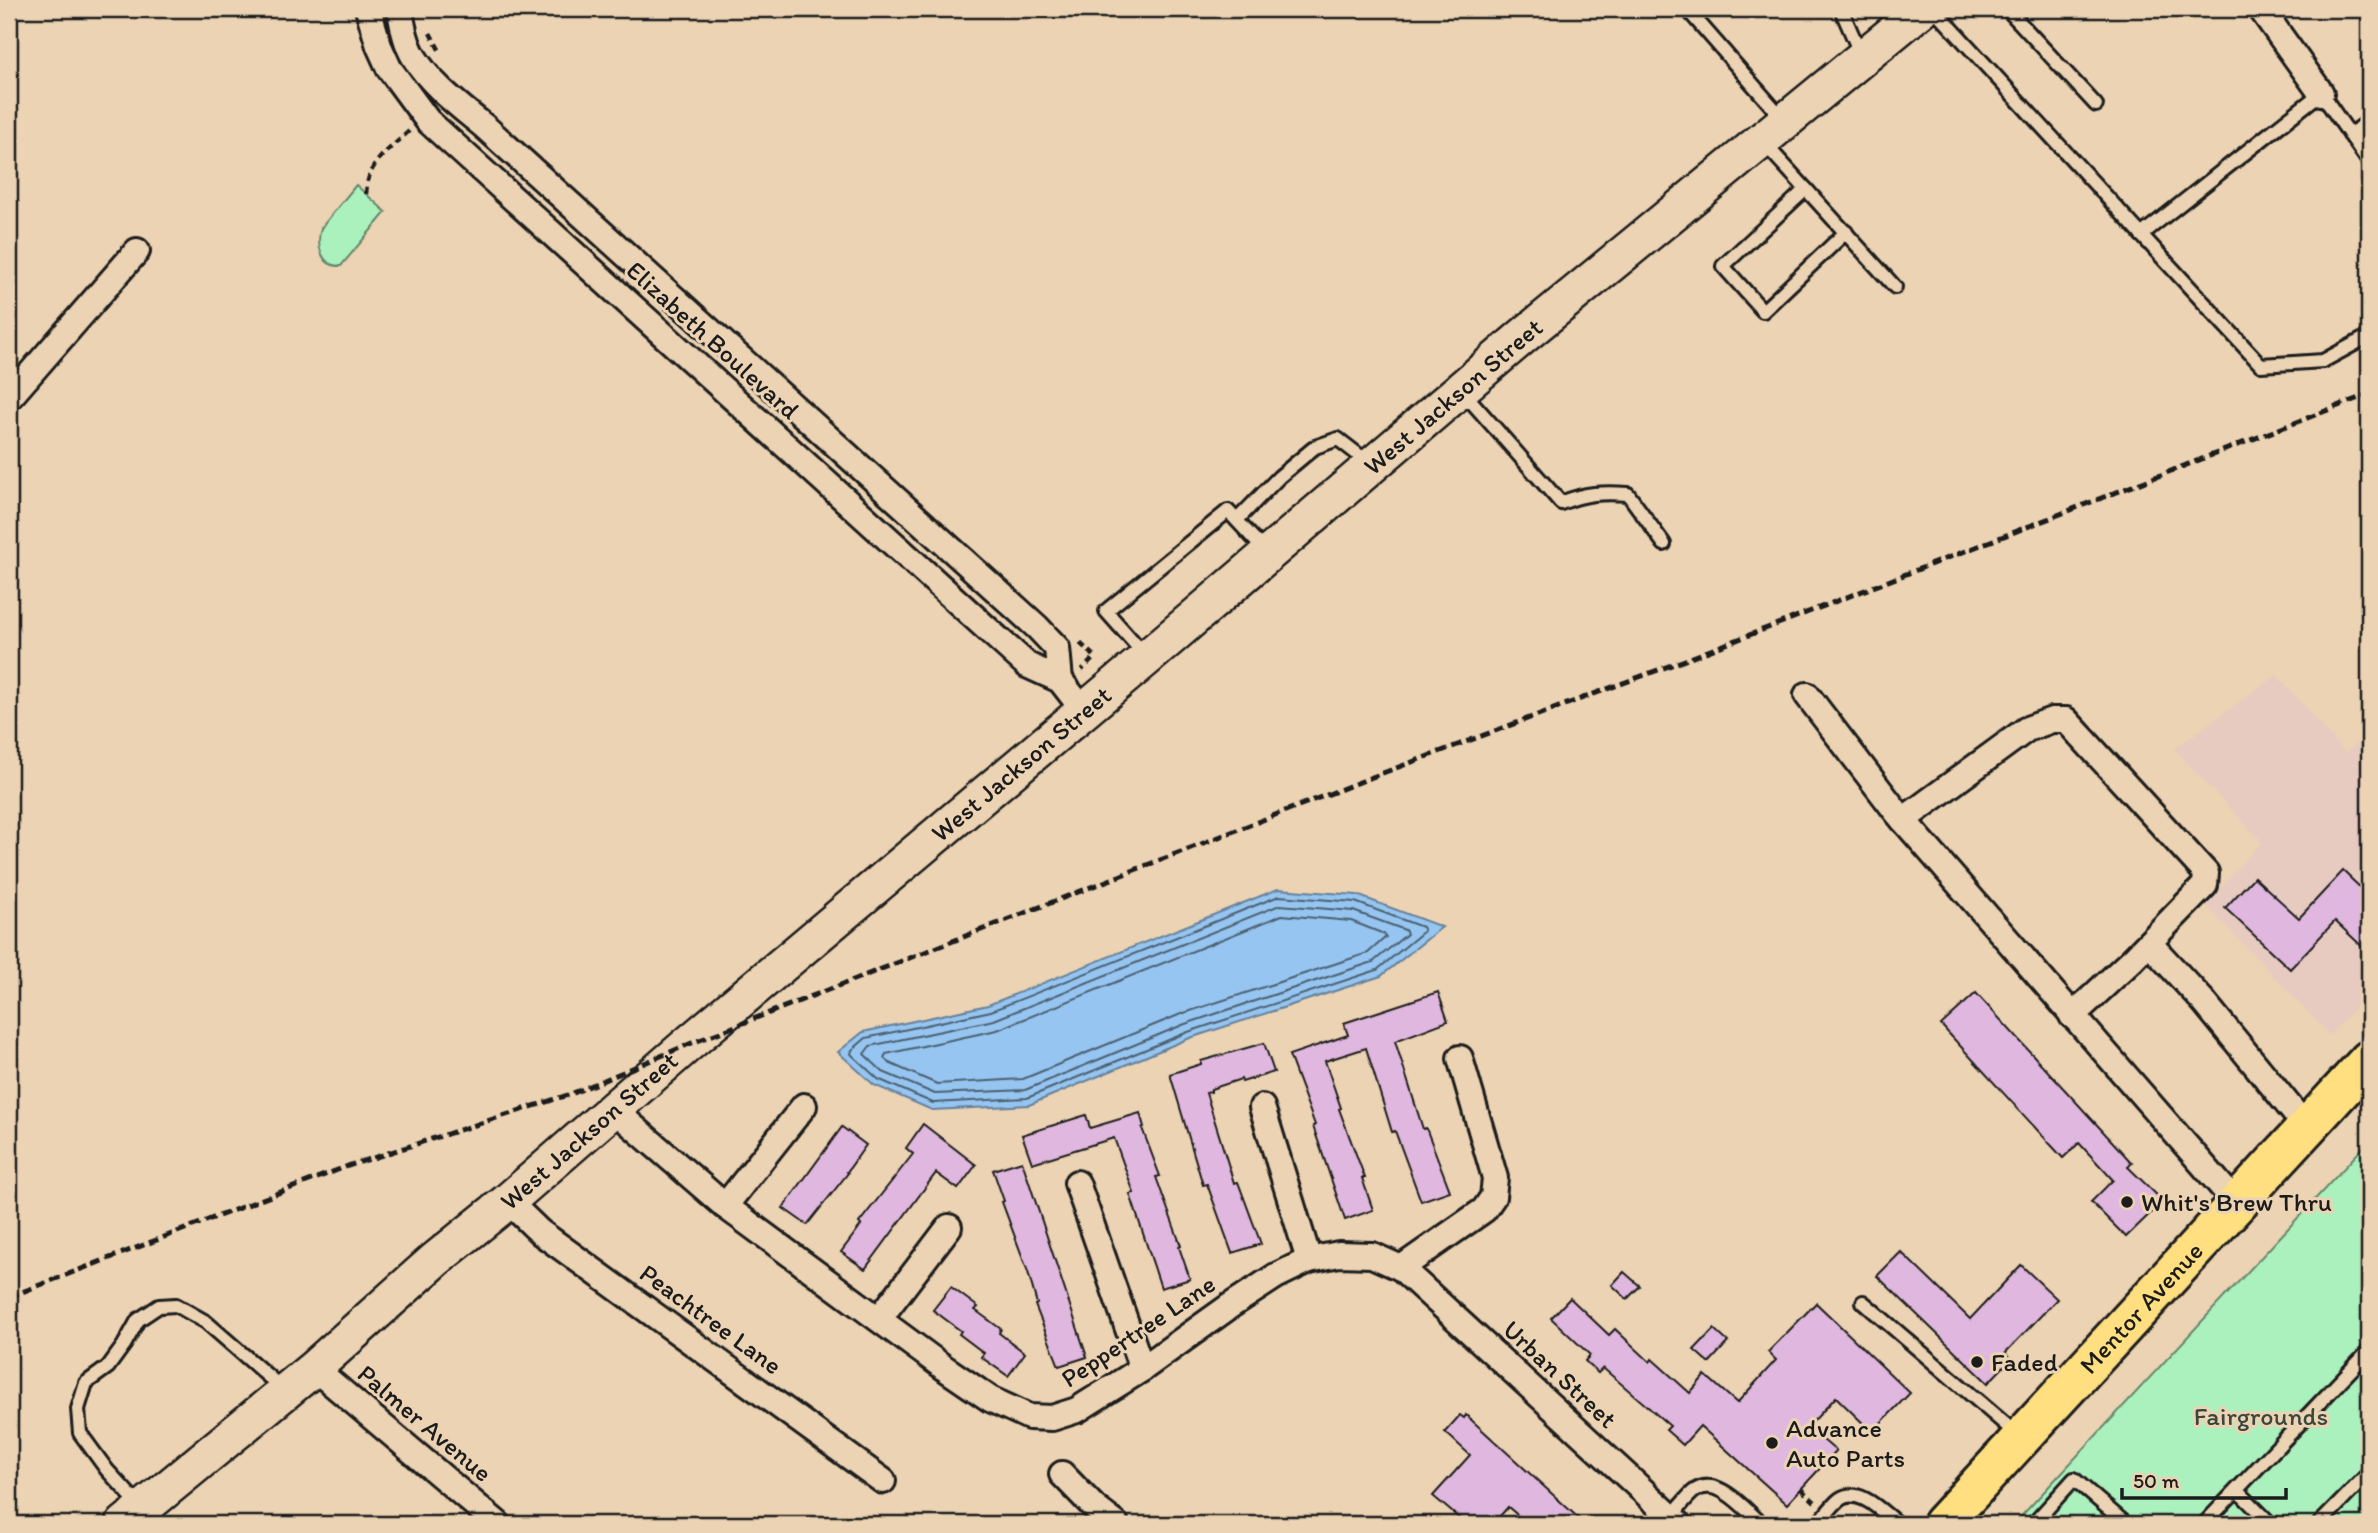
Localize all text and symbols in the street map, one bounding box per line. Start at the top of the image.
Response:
street label: Elizabeth Boulevard [620,254,806,426]
street label: West Jackson Street [1357,311,1549,482]
street label: West Jackson Street [925,679,1118,849]
street label: West Jackson Street [493,1044,684,1217]
place label: Whit's Brew Thru [2141,1186,2332,1218]
marker: Whit's Brew Thru [2119,1194,2135,1210]
street label: Mentor Avenue [2072,1235,2210,1380]
street label: Peachtree Lane [634,1257,788,1381]
street label: Peppertree Lane [1055,1268,1221,1394]
street label: Urban Street [1496,1313,1624,1435]
place label: Faded [1991,1346,2058,1378]
marker: Faded [1969,1354,1985,1370]
street label: Palmer Avenue [351,1357,499,1489]
park label: Fairgrounds [2194,1400,2328,1432]
place label: Advance Auto Parts [1786,1412,1905,1474]
marker: Advance Auto Parts [1764,1435,1780,1451]
scale bar [2122,1456,2287,1500]
text: 50 m [2133,1468,2180,1493]

